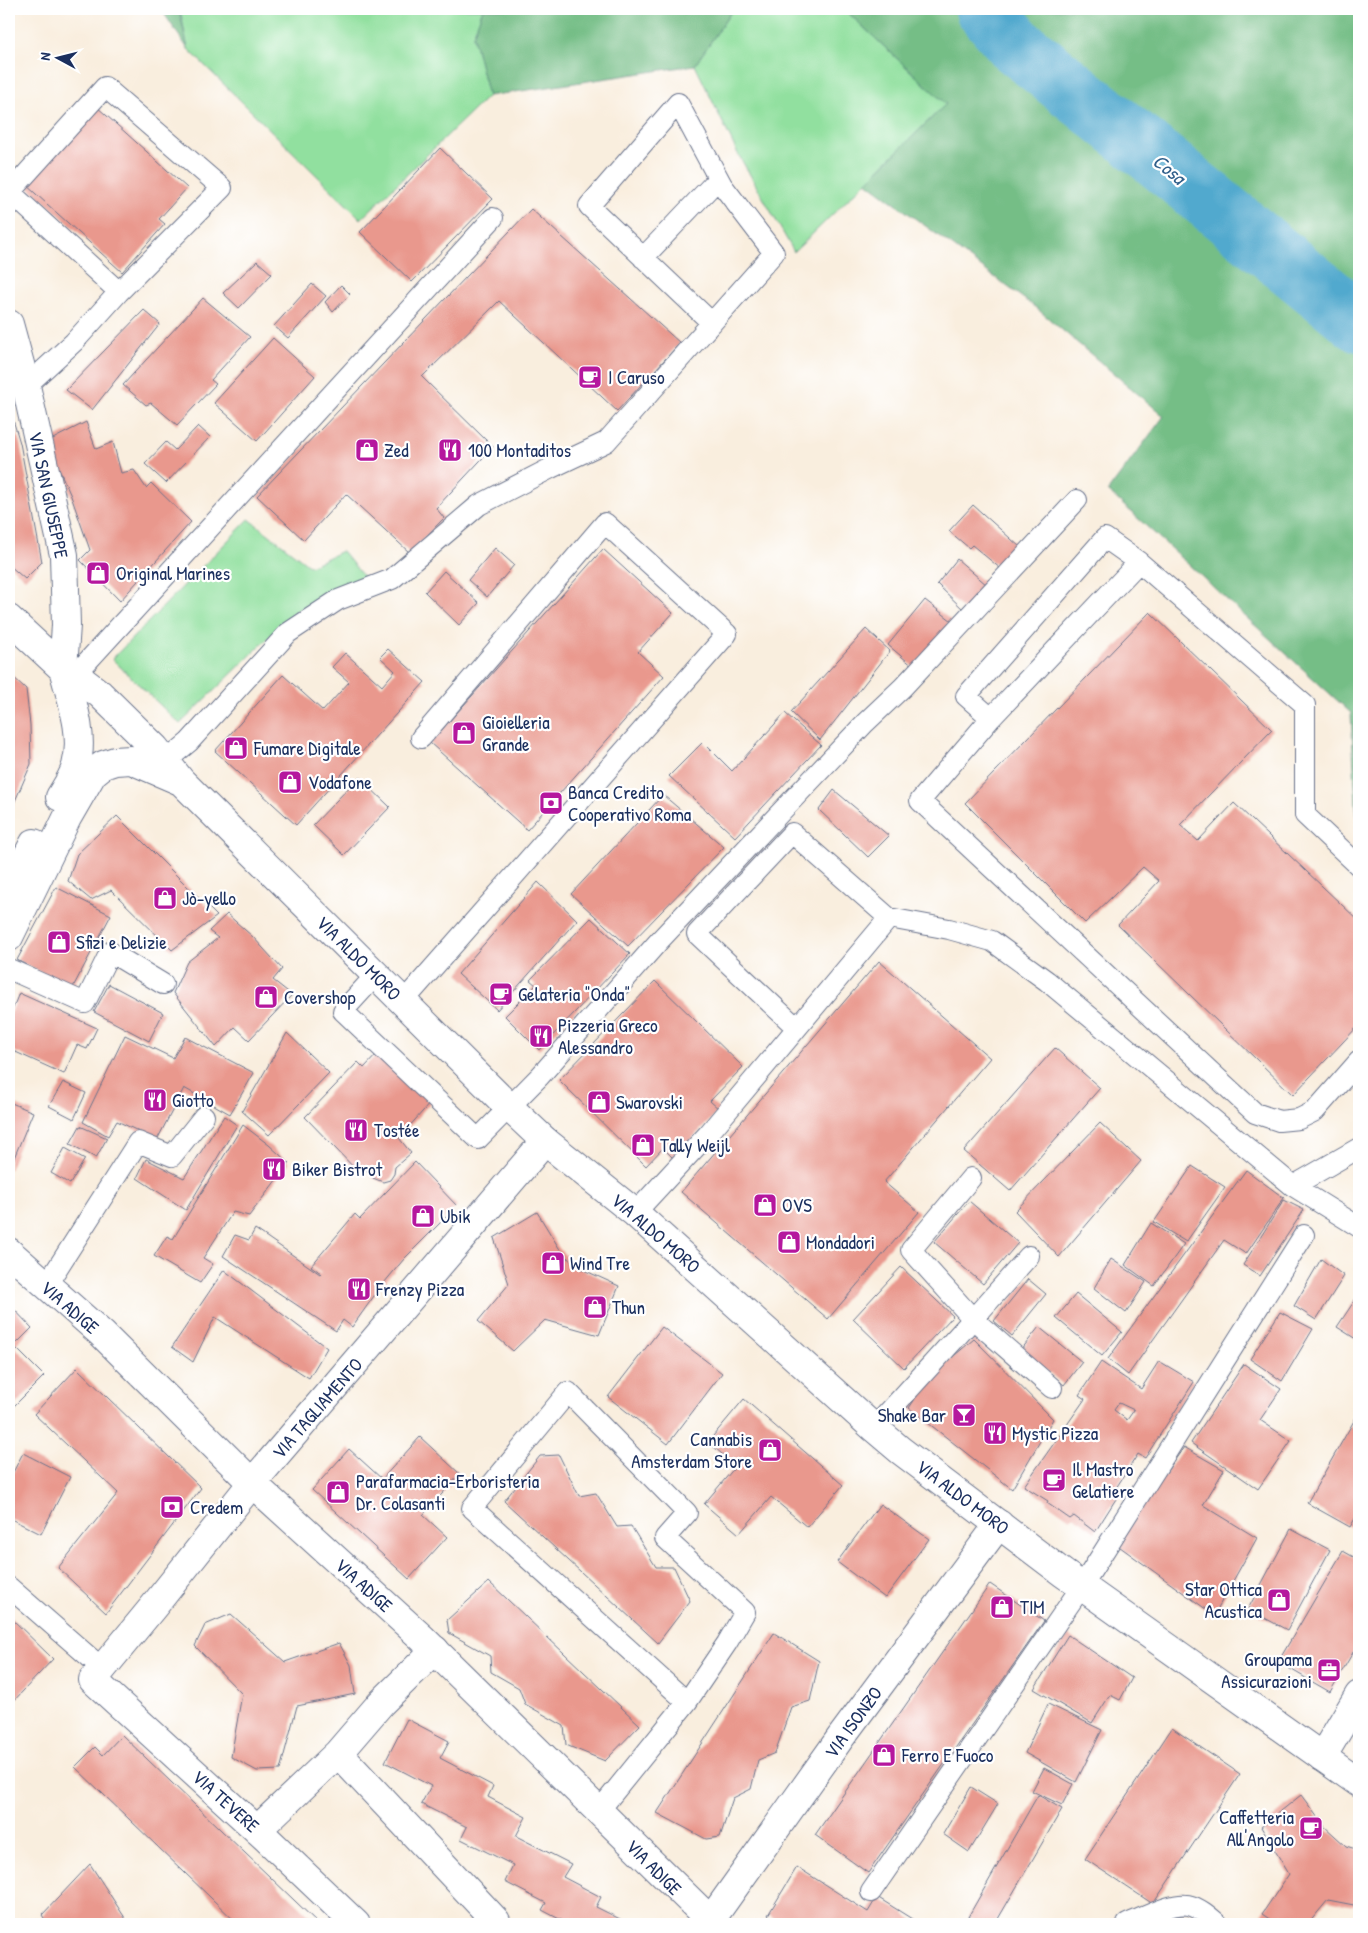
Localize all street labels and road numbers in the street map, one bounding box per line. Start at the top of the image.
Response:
street label: VIA SAN GIUSEPPE [23,429,75,561]
street label: VIA ALDO MORO [311,910,407,1006]
street label: VIA ALDO MORO [606,1187,706,1279]
street label: VIA ADIGE [35,1275,105,1340]
street label: VIA TAGLIAMENTO [266,1352,368,1464]
street label: VIA ALDO MORO [911,1453,1015,1541]
street label: VIA ADIGE [330,1552,399,1618]
street label: VIA ISONZO [818,1681,888,1763]
street label: VIA TEVERE [187,1764,266,1839]
street label: VIA ADIGE [620,1833,688,1901]

